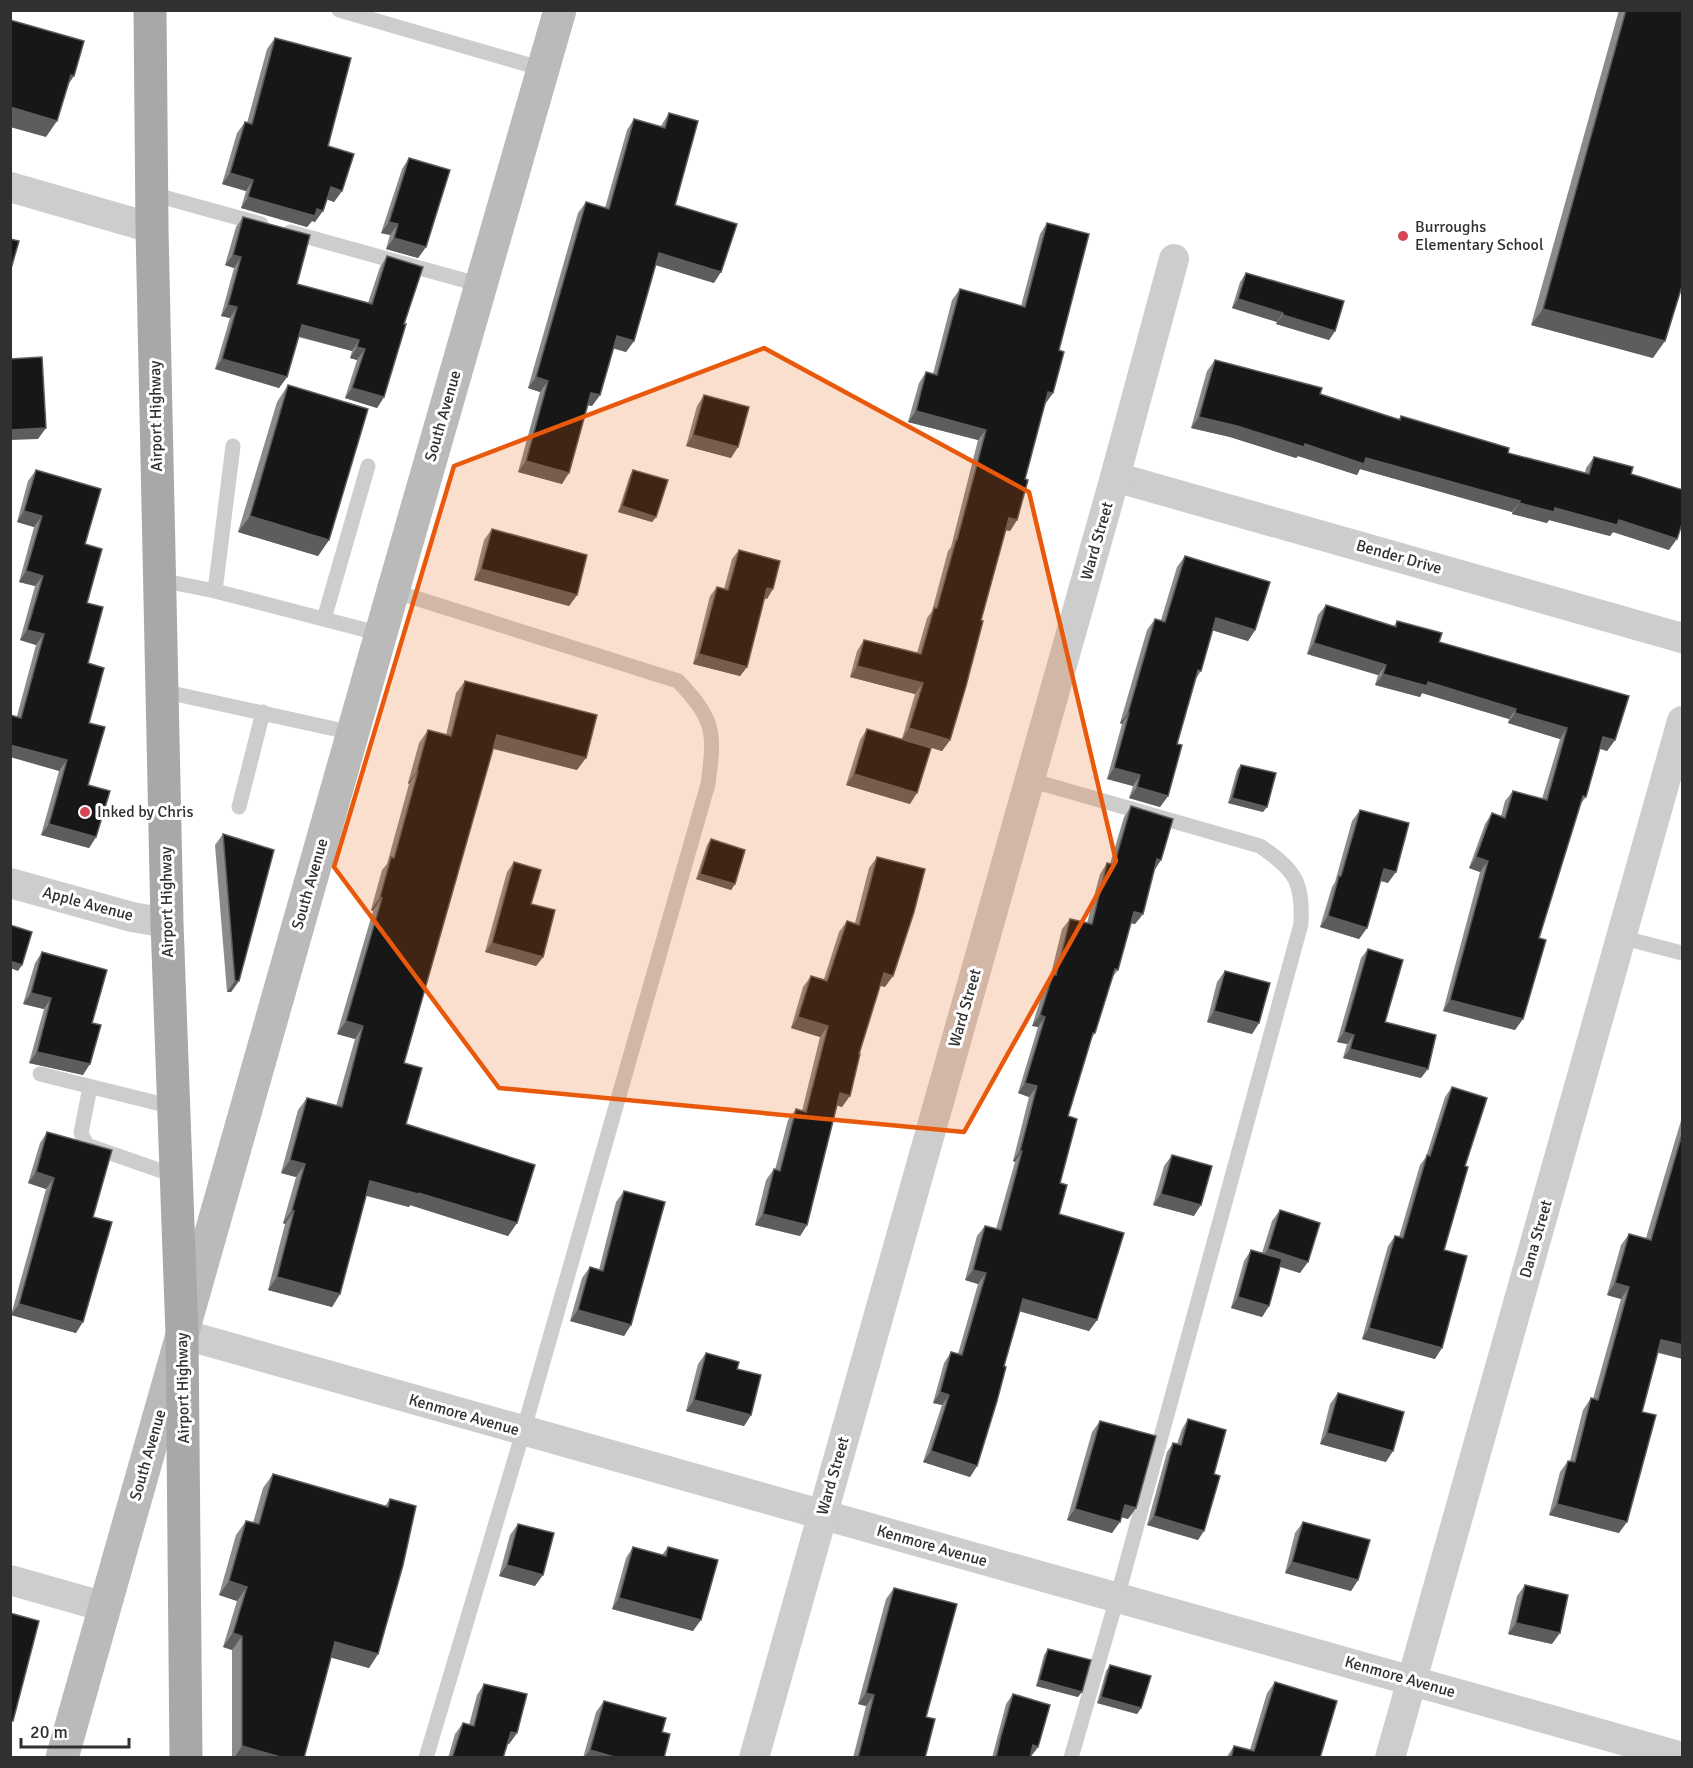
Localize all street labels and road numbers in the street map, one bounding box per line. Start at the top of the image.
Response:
street label: Airport Highway [145,360,167,472]
street label: South Avenue [420,368,466,464]
street label: Ward Street [1076,499,1118,582]
street label: Bender Drive [1354,535,1444,579]
street label: South Avenue [287,836,333,932]
street label: Airport Highway [156,846,178,958]
street label: Apple Avenue [41,882,135,926]
street label: Ward Street [944,966,986,1049]
street label: Dana Street [1515,1197,1557,1280]
street label: Airport Highway [172,1332,194,1444]
street label: Kenmore Avenue [406,1390,522,1440]
street label: South Avenue [125,1407,171,1503]
street label: Ward Street [812,1434,854,1517]
street label: Kenmore Avenue [874,1521,990,1571]
street label: Kenmore Avenue [1342,1652,1458,1702]

